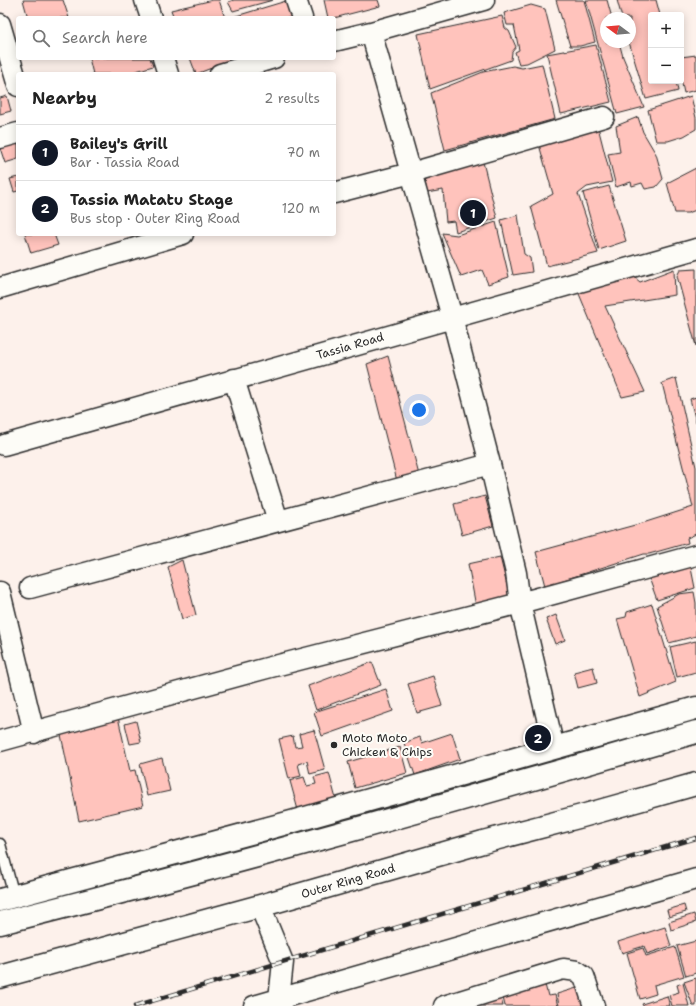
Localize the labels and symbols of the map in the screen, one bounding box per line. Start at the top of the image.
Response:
north arrow [600,12,636,48]
pin: 1 [460,198,486,228]
street label: Tassia Road [314,329,386,363]
your location [409,400,429,420]
pin: 2 [525,723,551,753]
place label: Moto Moto Chicken & Chips [342,730,432,760]
marker: Moto Moto Chicken & Chips [329,740,339,750]
street label: Outer Ring Road [299,860,397,902]

